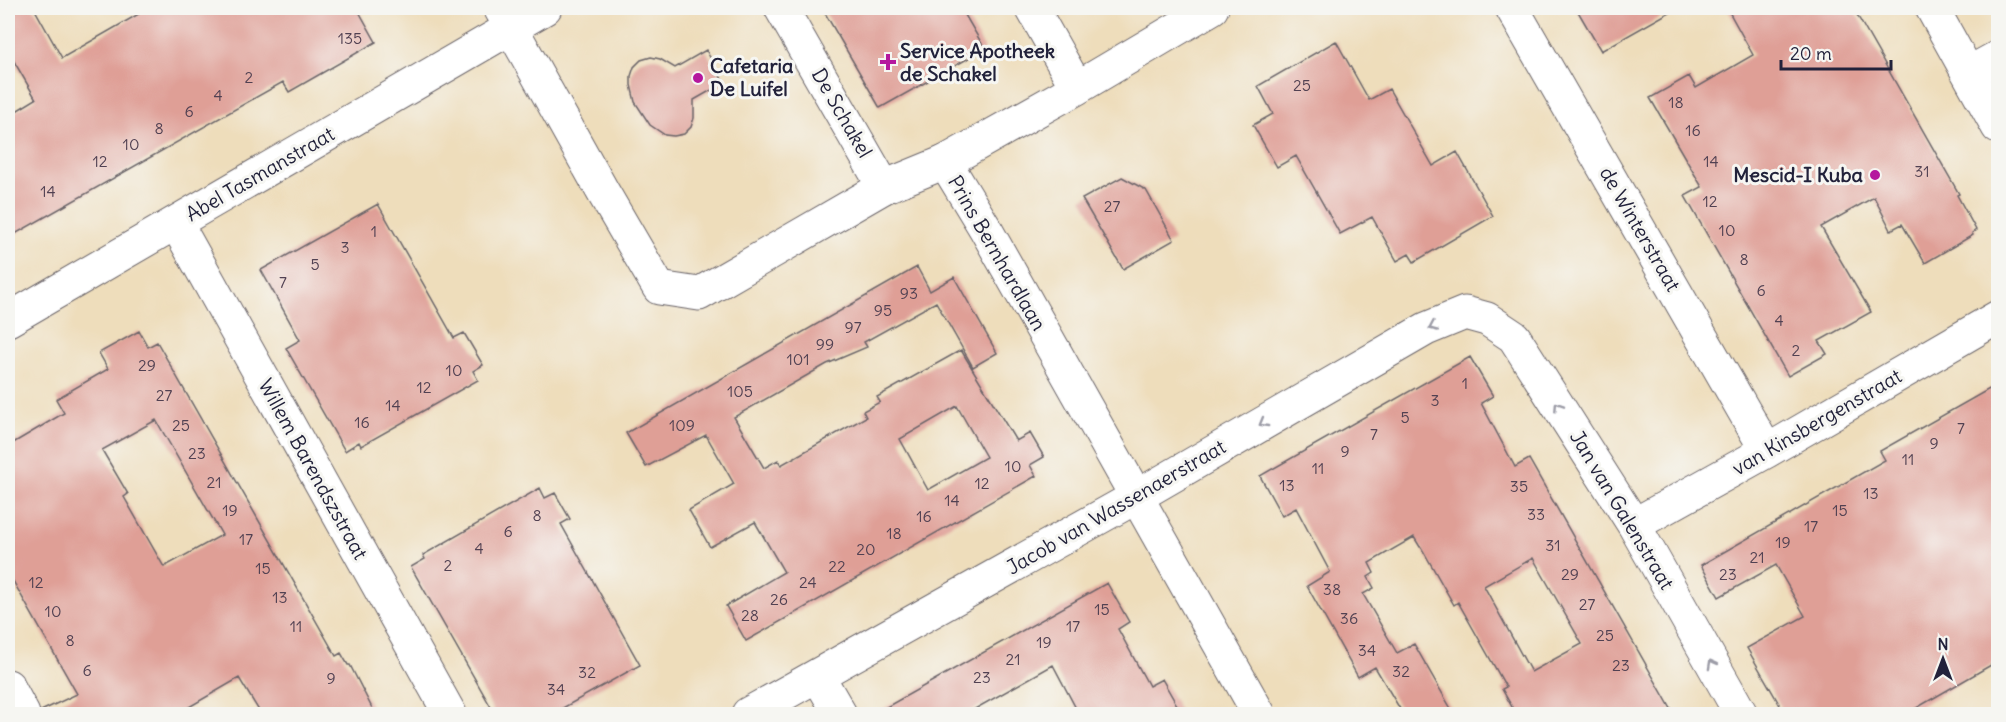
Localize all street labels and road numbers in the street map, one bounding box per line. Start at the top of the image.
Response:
street label: De Schakel [807,64,878,162]
street label: Abel Tasmanstraat [181,121,339,226]
street label: de Winterstraat [1595,162,1686,296]
street label: Prins Bernhardlaan [943,171,1052,335]
street label: van Kinsbergenstraat [1728,363,1906,480]
street label: Willem Barendszstraat [253,374,374,564]
street label: Jan van Galenstraat [1565,426,1680,594]
street label: Jacob van Wassenaerstraat [1002,433,1230,580]

